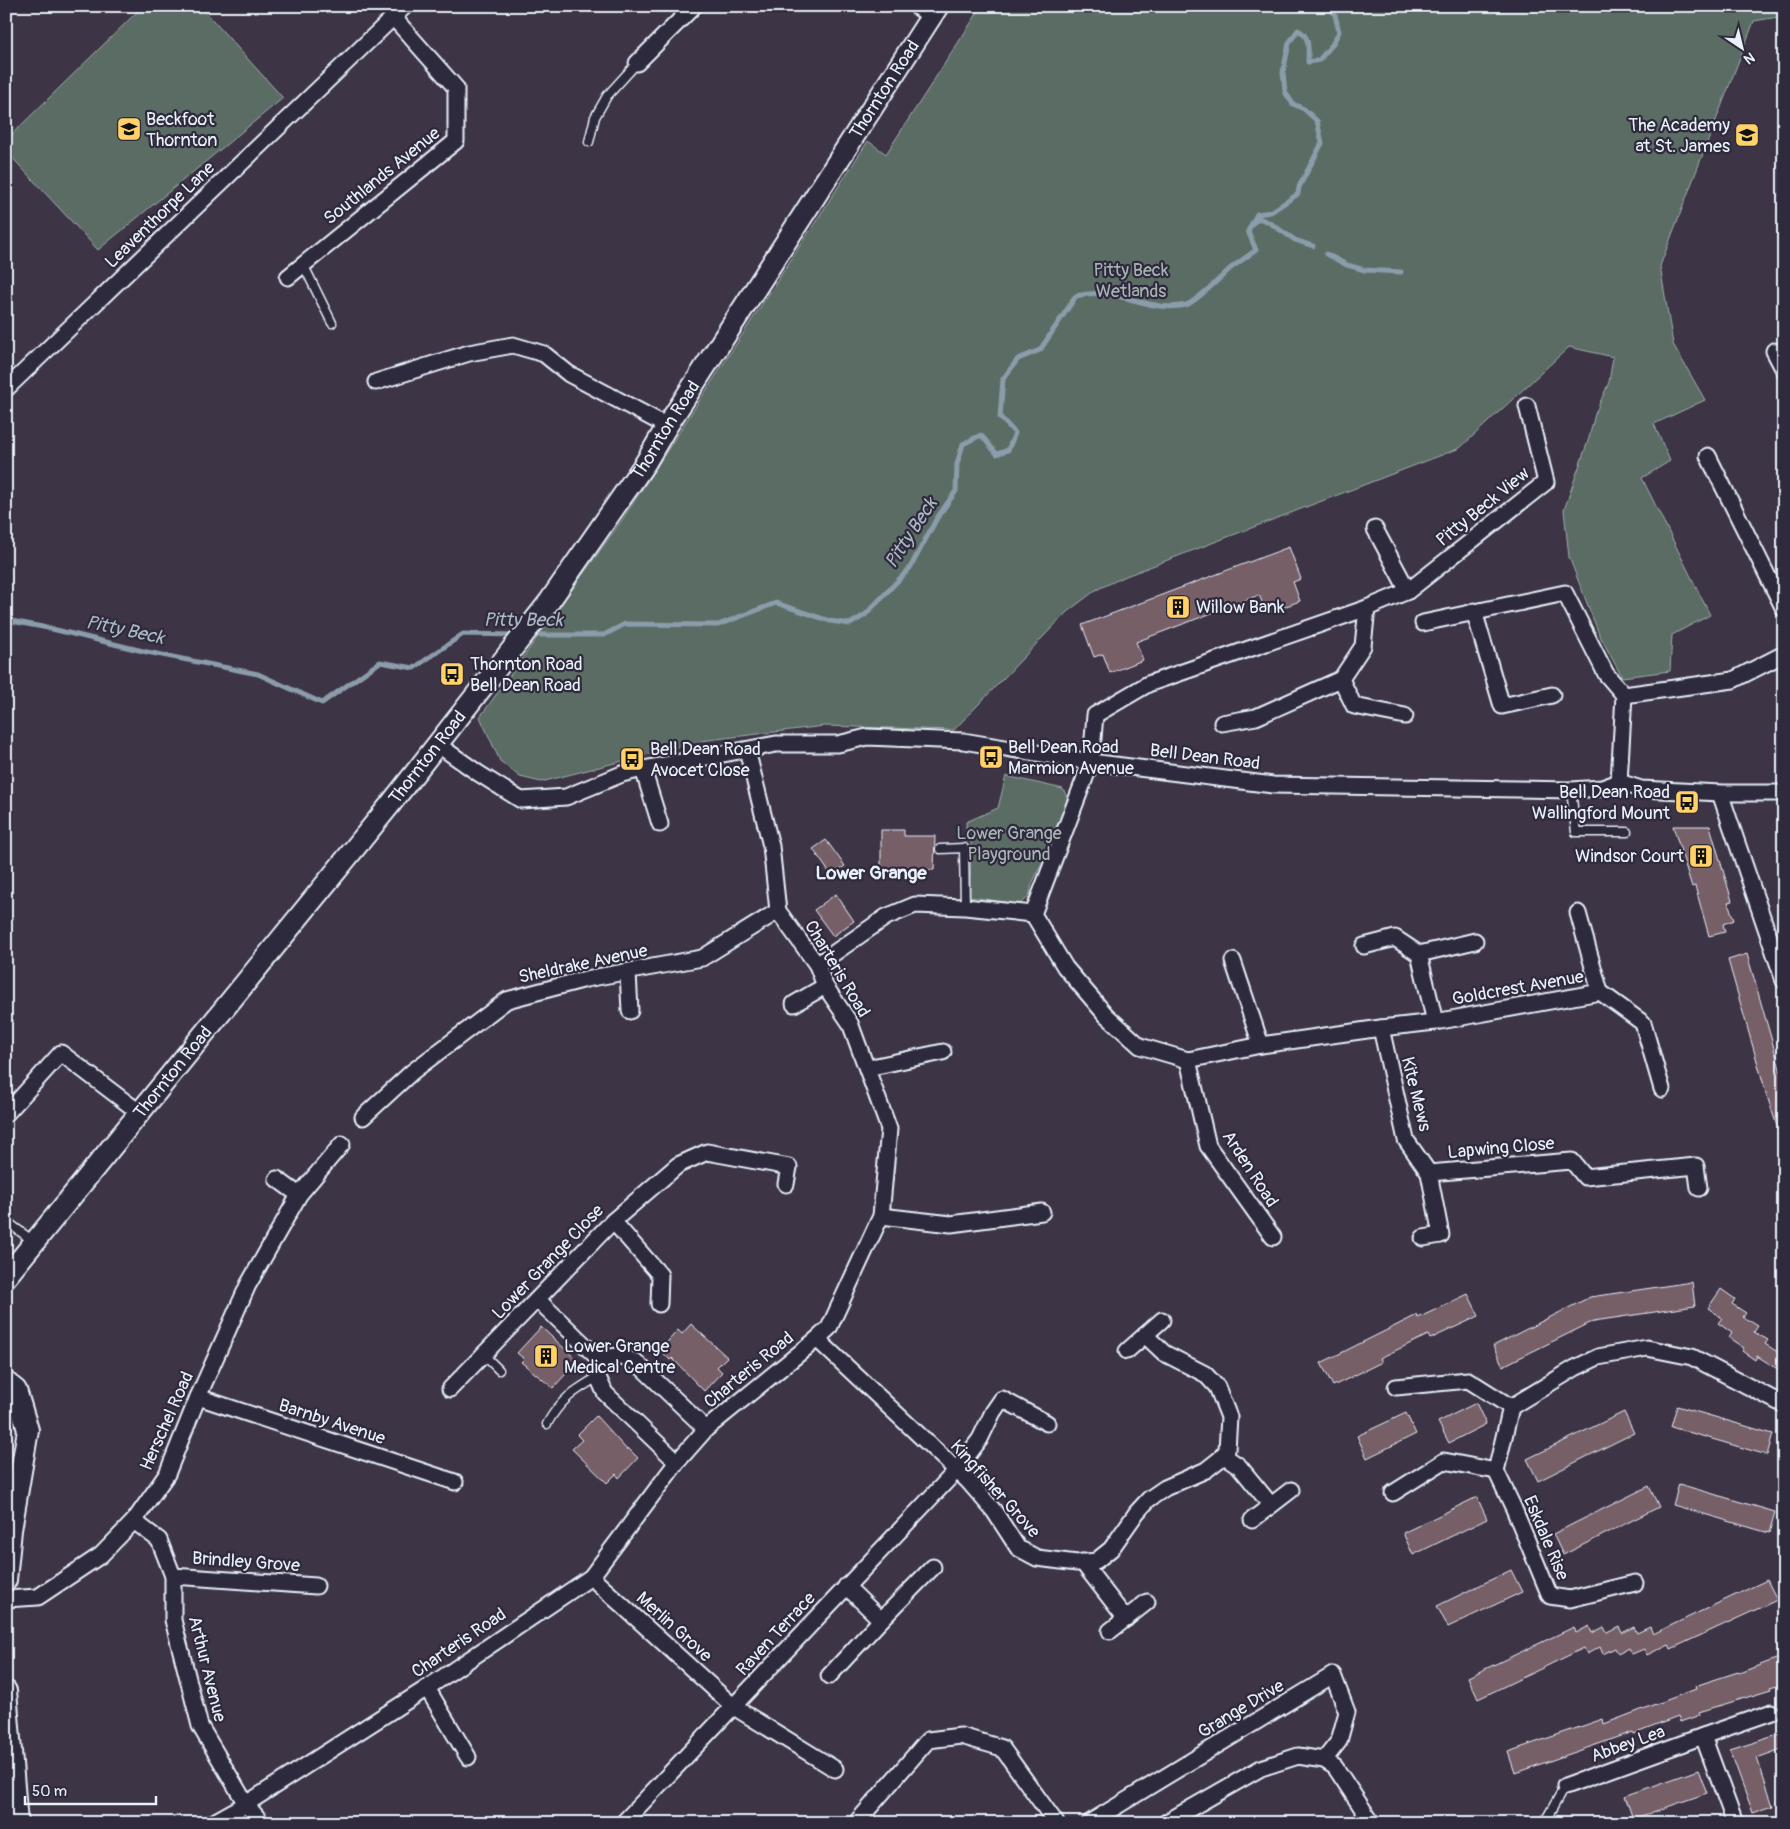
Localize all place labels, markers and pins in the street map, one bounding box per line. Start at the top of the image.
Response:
place label: Beckfoot Thornton [146,108,217,152]
place label: The Academy at St. James [1628,114,1730,158]
school or university icon: Beckfoot Thornton [116,116,142,142]
school or university icon: The Academy at St. James [1734,122,1760,148]
building icon: Willow Bank [1165,594,1191,620]
place label: Willow Bank [1196,596,1285,619]
place label: Thornton Road Bell Dean Road [470,653,583,697]
bus stop icon: Thornton Road Bell Dean Road [439,661,465,687]
place label: Bell Dean Road Marmion Avenue [1008,736,1134,780]
place label: Bell Dean Road Avocet Close [650,738,761,782]
bus stop icon: Bell Dean Road Marmion Avenue [978,744,1004,770]
bus stop icon: Bell Dean Road Avocet Close [619,746,645,772]
place label: Bell Dean Road Wallingford Mount [1532,781,1671,825]
bus stop icon: Bell Dean Road Wallingford Mount [1674,789,1700,815]
building icon: Windsor Court [1688,843,1714,869]
place label: Windsor Court [1575,845,1685,868]
place label: Lower Grange Medical Centre [564,1335,676,1379]
building icon: Lower Grange Medical Centre [533,1343,559,1369]

